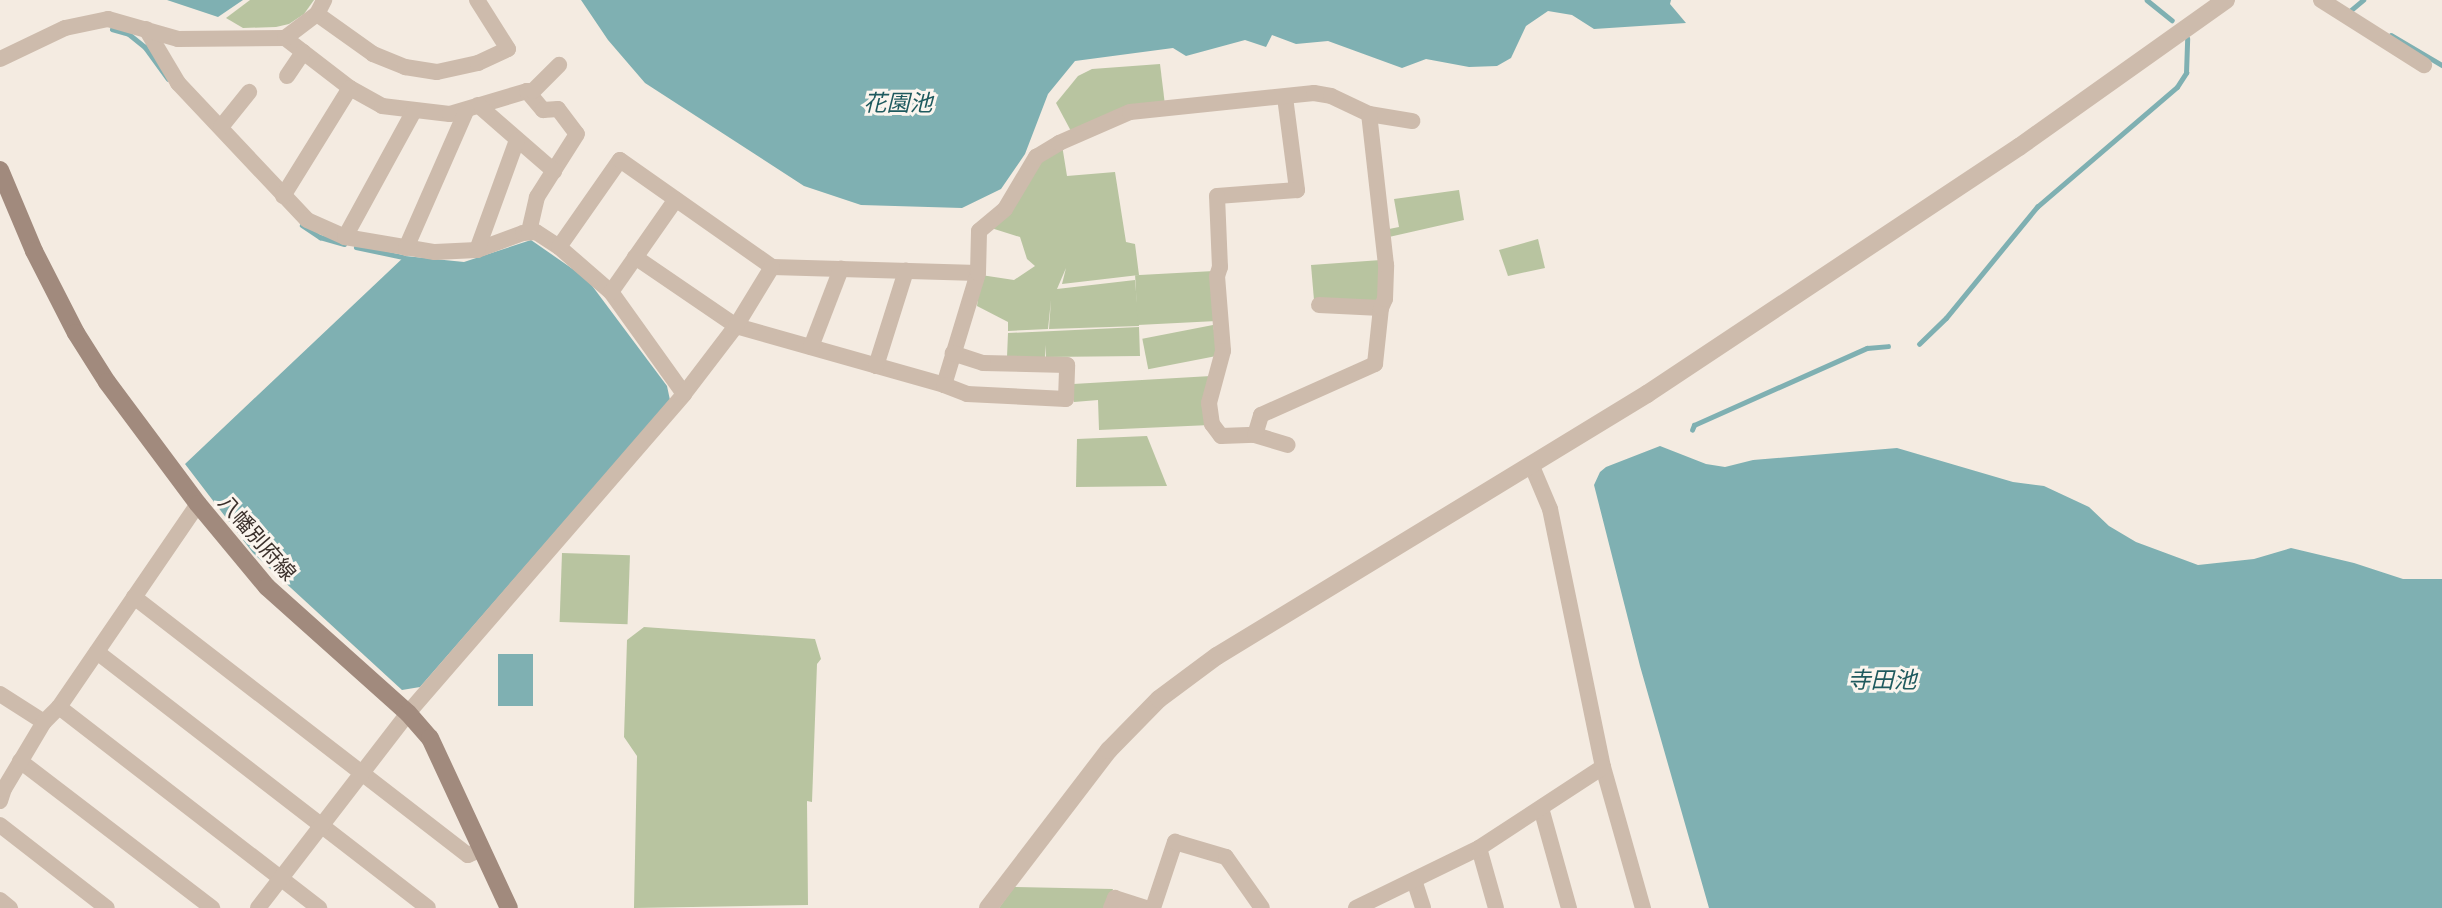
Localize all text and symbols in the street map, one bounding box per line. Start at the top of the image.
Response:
water label: 花園池 [864,89,932,117]
street label: 八幡別府線 [213,490,301,586]
water label: 寺田池 [1848,666,1916,694]

